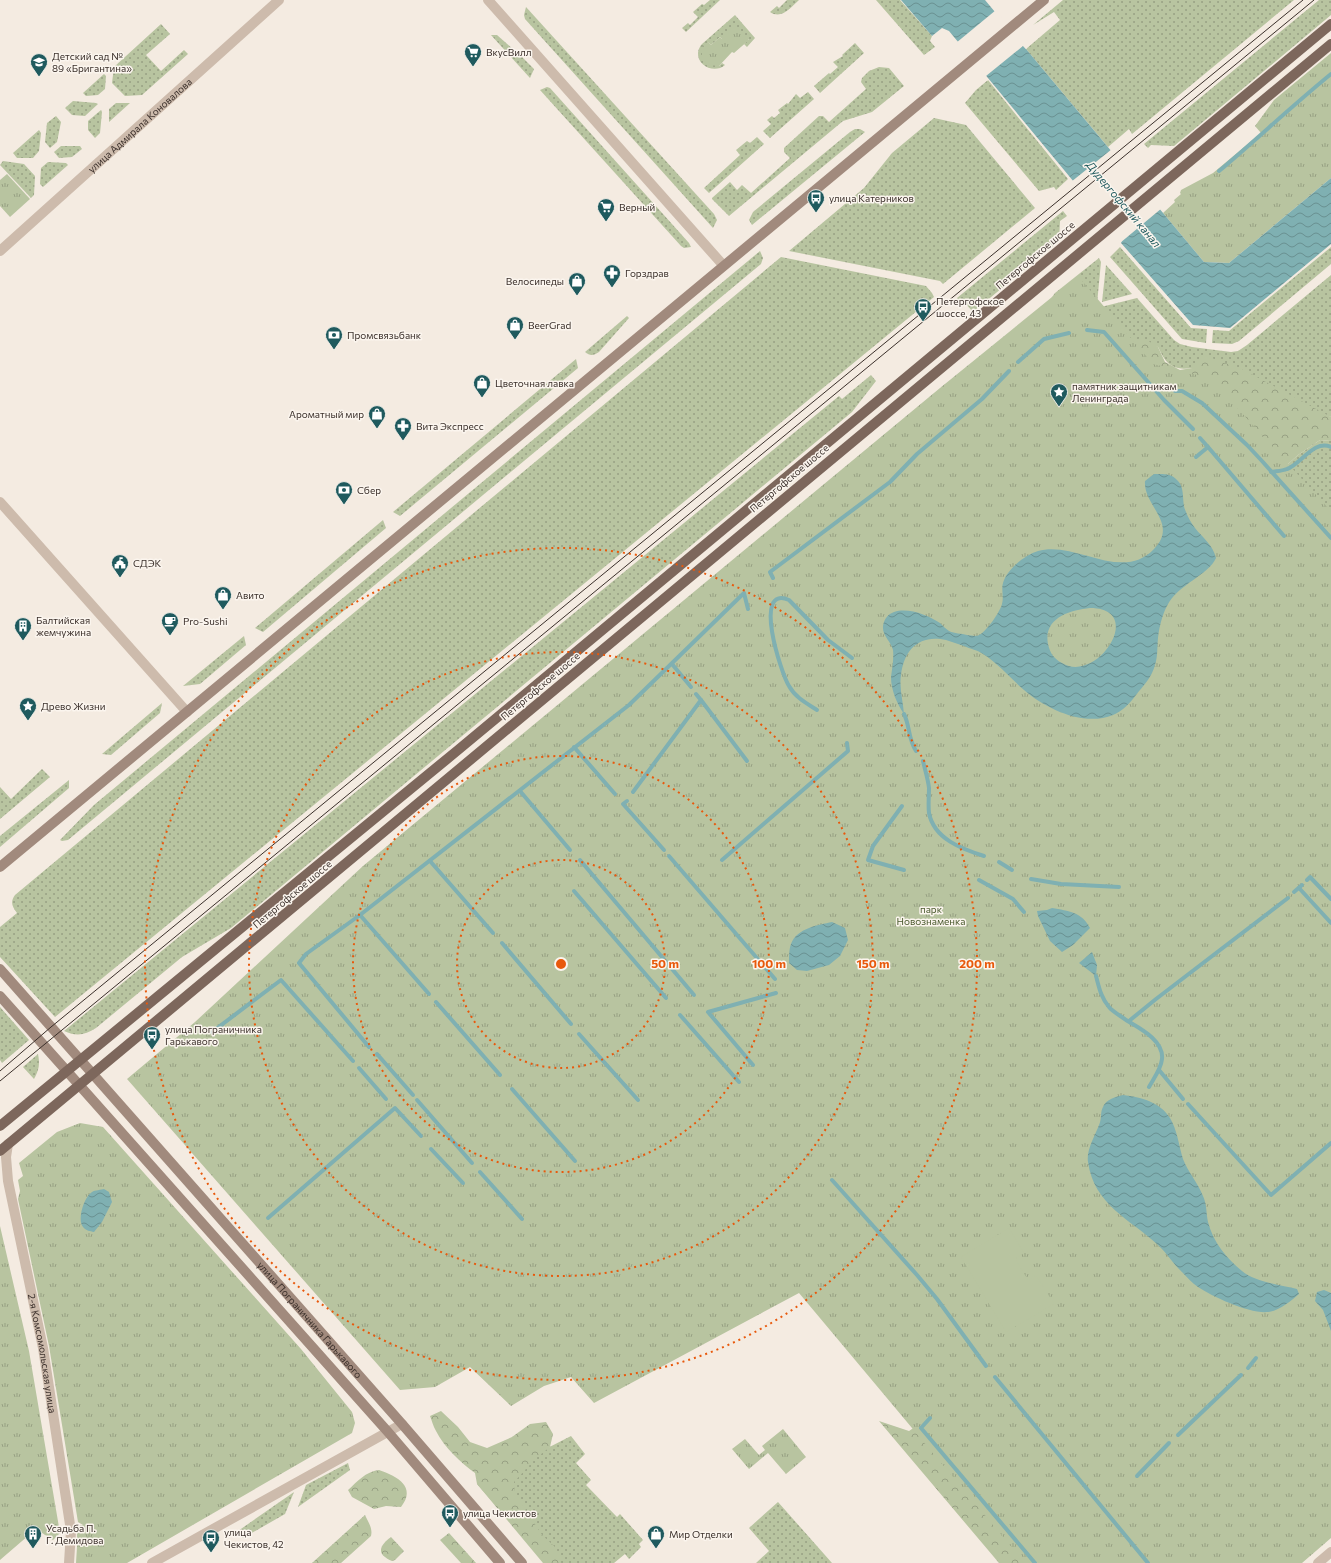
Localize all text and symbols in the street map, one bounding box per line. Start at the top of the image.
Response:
supermarket icon: ВкусВилл [463,42,483,67]
place label: ВкусВилл [486,46,532,58]
place label: Детский сад № 89 «Бригантина» [52,50,132,74]
school or university icon: Детский сад № 89 «Бригантина» [29,52,49,77]
street label: улица Адмирала Коновалова [85,75,194,175]
water label: Дудергофский канал [1083,157,1164,250]
bus stop icon: улица Катерников [806,188,826,213]
place label: улица Катерников [829,192,914,204]
supermarket icon: Верный [596,197,616,222]
place label: Верный [619,201,655,213]
street label: Петергофское шоссе [993,218,1077,292]
pharmacy icon: Горздрав [602,263,622,288]
place label: Горздрав [625,267,669,279]
shop icon: Велосипеды [567,271,587,296]
place label: Велосипеды [506,275,564,287]
place label: Петергофское шоссе, 43 [936,295,1004,319]
bus stop icon: Петергофское шоссе, 43 [913,297,933,322]
shop icon: BeerGrad [505,315,525,340]
place label: BeerGrad [528,319,571,331]
bank icon: Промсвязьбанк [324,325,344,350]
place label: Промсвязьбанк [347,329,422,341]
shop icon: Цветочная лавка [472,373,492,398]
place label: Цветочная лавка [495,377,574,389]
place label: памятник защитникам Ленинграда [1072,380,1177,404]
place icon: памятник защитникам Ленинграда [1049,382,1069,407]
shop icon: Ароматный мир [367,404,387,429]
place label: Ароматный мир [289,408,364,420]
pharmacy icon: Вита Экспресс [393,416,413,441]
place label: Вита Экспресс [416,420,484,432]
street label: Петергофское шоссе [747,441,831,515]
bank icon: Сбер [334,480,354,505]
place label: Сбер [357,484,381,496]
public building icon: СДЭК [110,553,130,578]
place label: СДЭК [133,557,162,569]
shop icon: Авито [213,585,233,610]
place label: Авито [236,589,265,601]
cafe icon: Pro-Sushi [160,611,180,636]
place label: Балтийская жемчужина [36,614,91,638]
place label: Pro-Sushi [183,615,228,627]
building icon: Балтийская жемчужина [13,616,33,641]
street label: Петергофское шоссе [498,649,582,723]
place icon: Древо Жизни [18,696,38,721]
place label: Древо Жизни [41,700,105,712]
street label: Петергофское шоссе [250,857,334,931]
park label: парк Новознаменка [896,903,966,927]
text: 50 m [651,956,679,970]
text: 100 m [752,956,786,970]
text: 150 m [856,956,890,970]
text: 200 m [959,956,995,970]
centre of rings [554,957,568,971]
place label: улица Пограничника Гарькавого [165,1023,262,1047]
bus stop icon: улица Пограничника Гарькавого [142,1025,162,1050]
street label: улица Пограничника Гарькавого [255,1259,365,1381]
street label: 2-я Комсомольская улица [26,1292,59,1414]
bus stop icon: улица Чекистов [440,1503,460,1528]
place label: улица Чекистов [463,1507,536,1519]
place label: Усадьба П. Г. Демидова [46,1522,104,1546]
building icon: Усадьба П. Г. Демидова [23,1524,43,1549]
shop icon: Мир Отделки [646,1524,666,1549]
place label: улица Чекистов, 42 [224,1526,284,1550]
bus stop icon: улица Чекистов, 42 [201,1528,221,1553]
place label: Мир Отделки [669,1528,733,1540]

